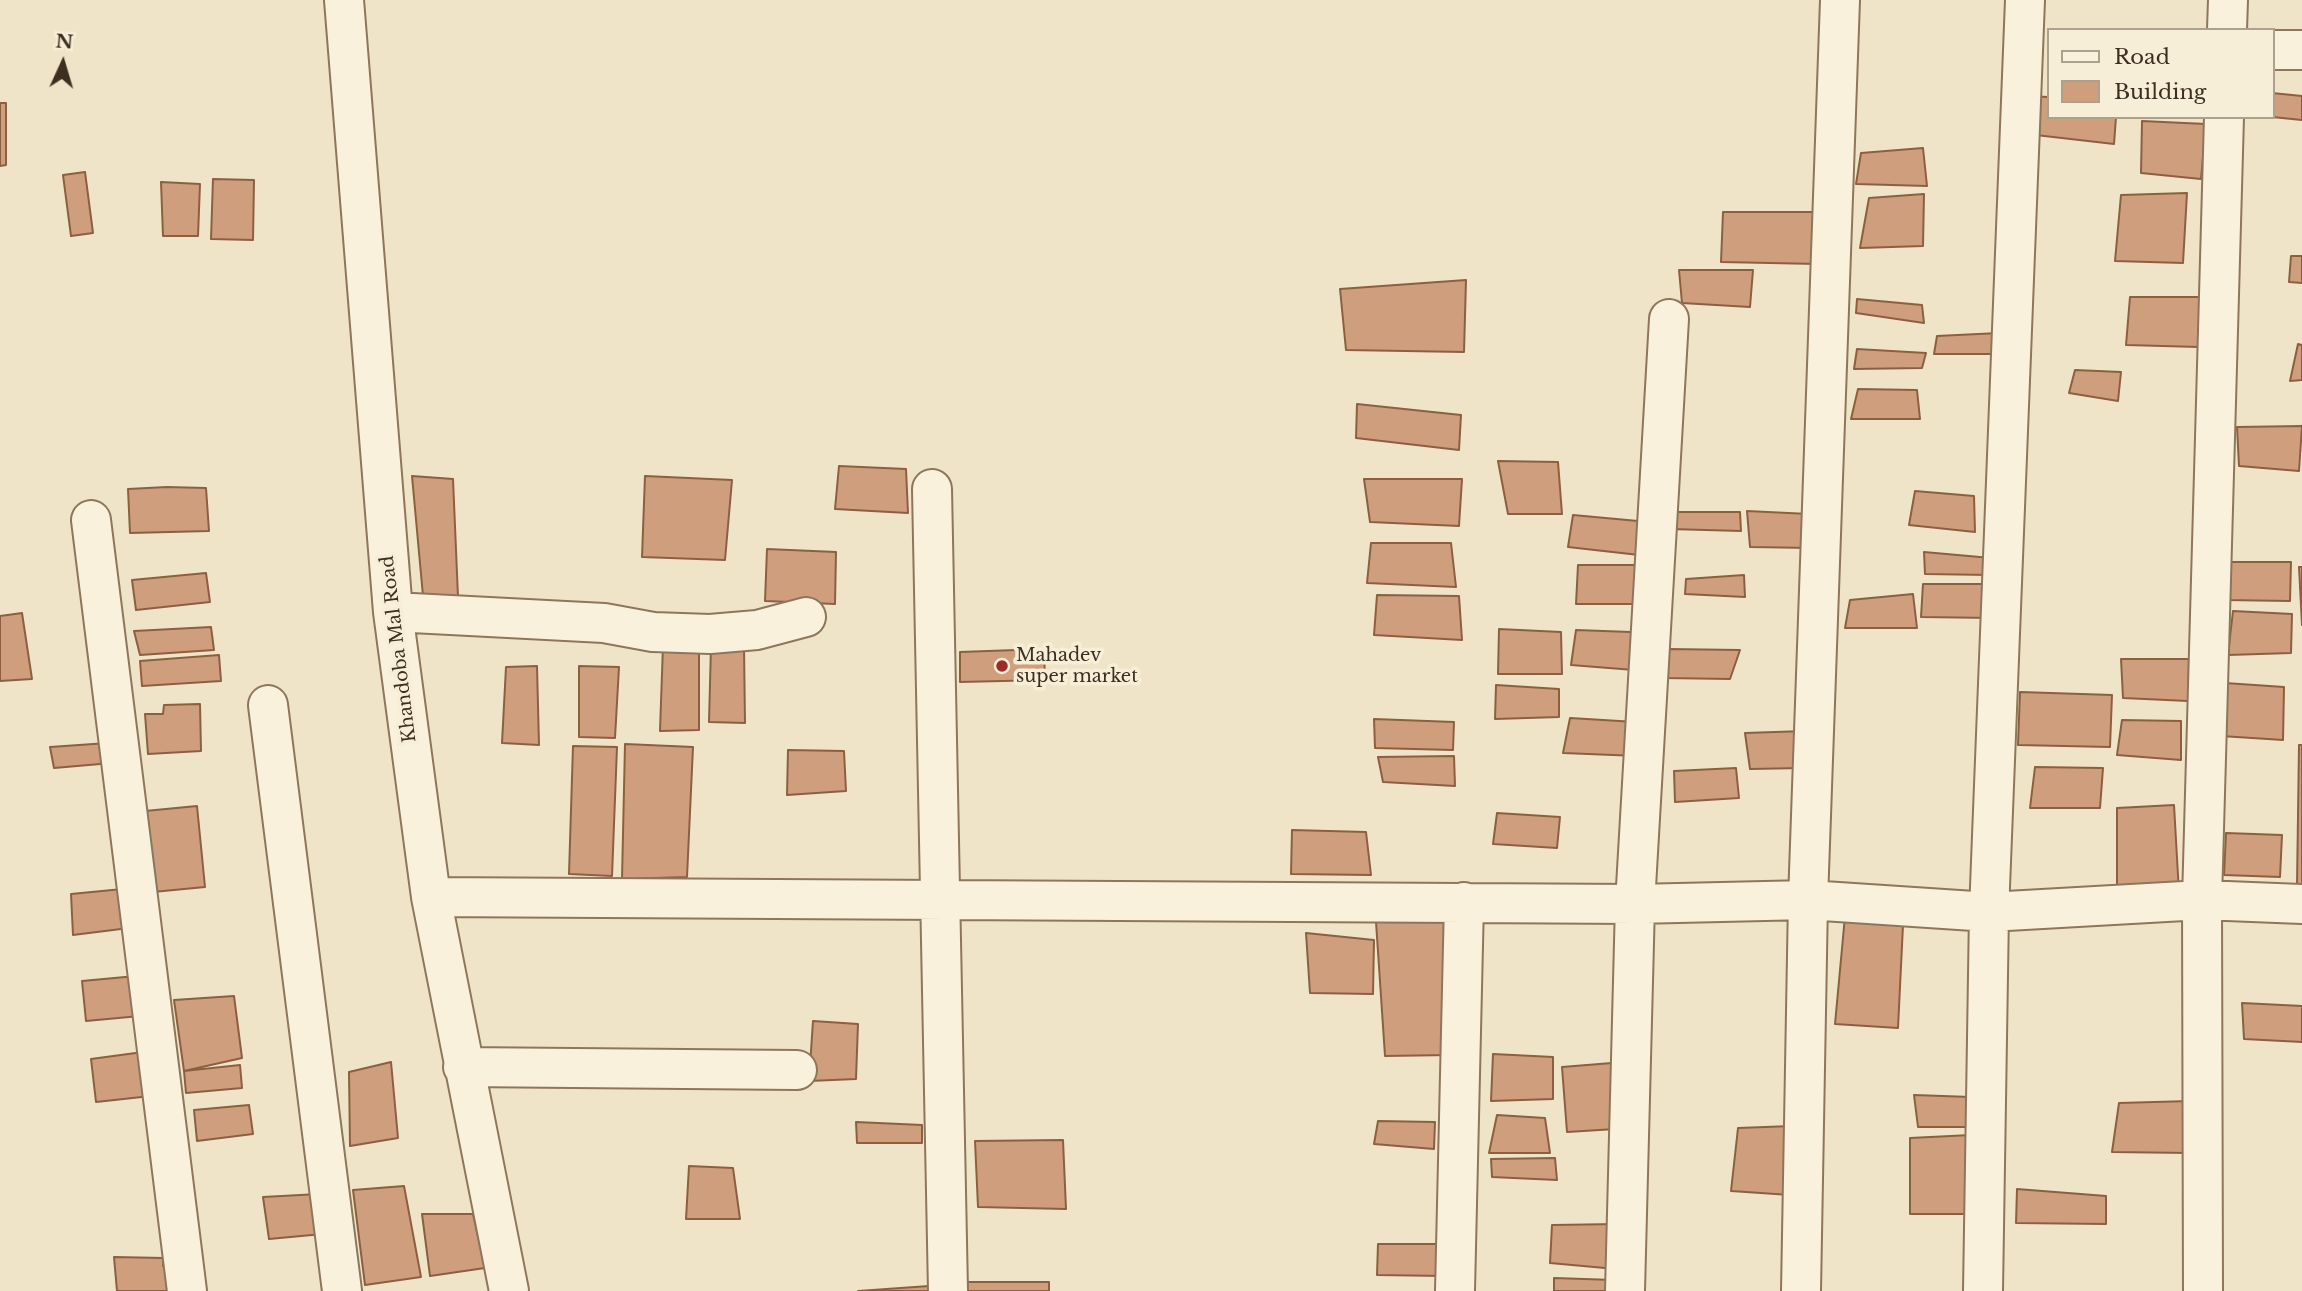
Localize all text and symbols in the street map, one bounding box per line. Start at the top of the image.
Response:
north arrow [28,28,98,98]
legend [2046,28,2274,119]
text: N [55,29,74,54]
text: Road [2114,44,2170,70]
text: Building [2114,79,2206,105]
street label: Khandoba Mal Road [377,554,421,744]
place label: Mahadev super market [1016,645,1138,688]
marker: Mahadev super market [994,658,1010,674]

